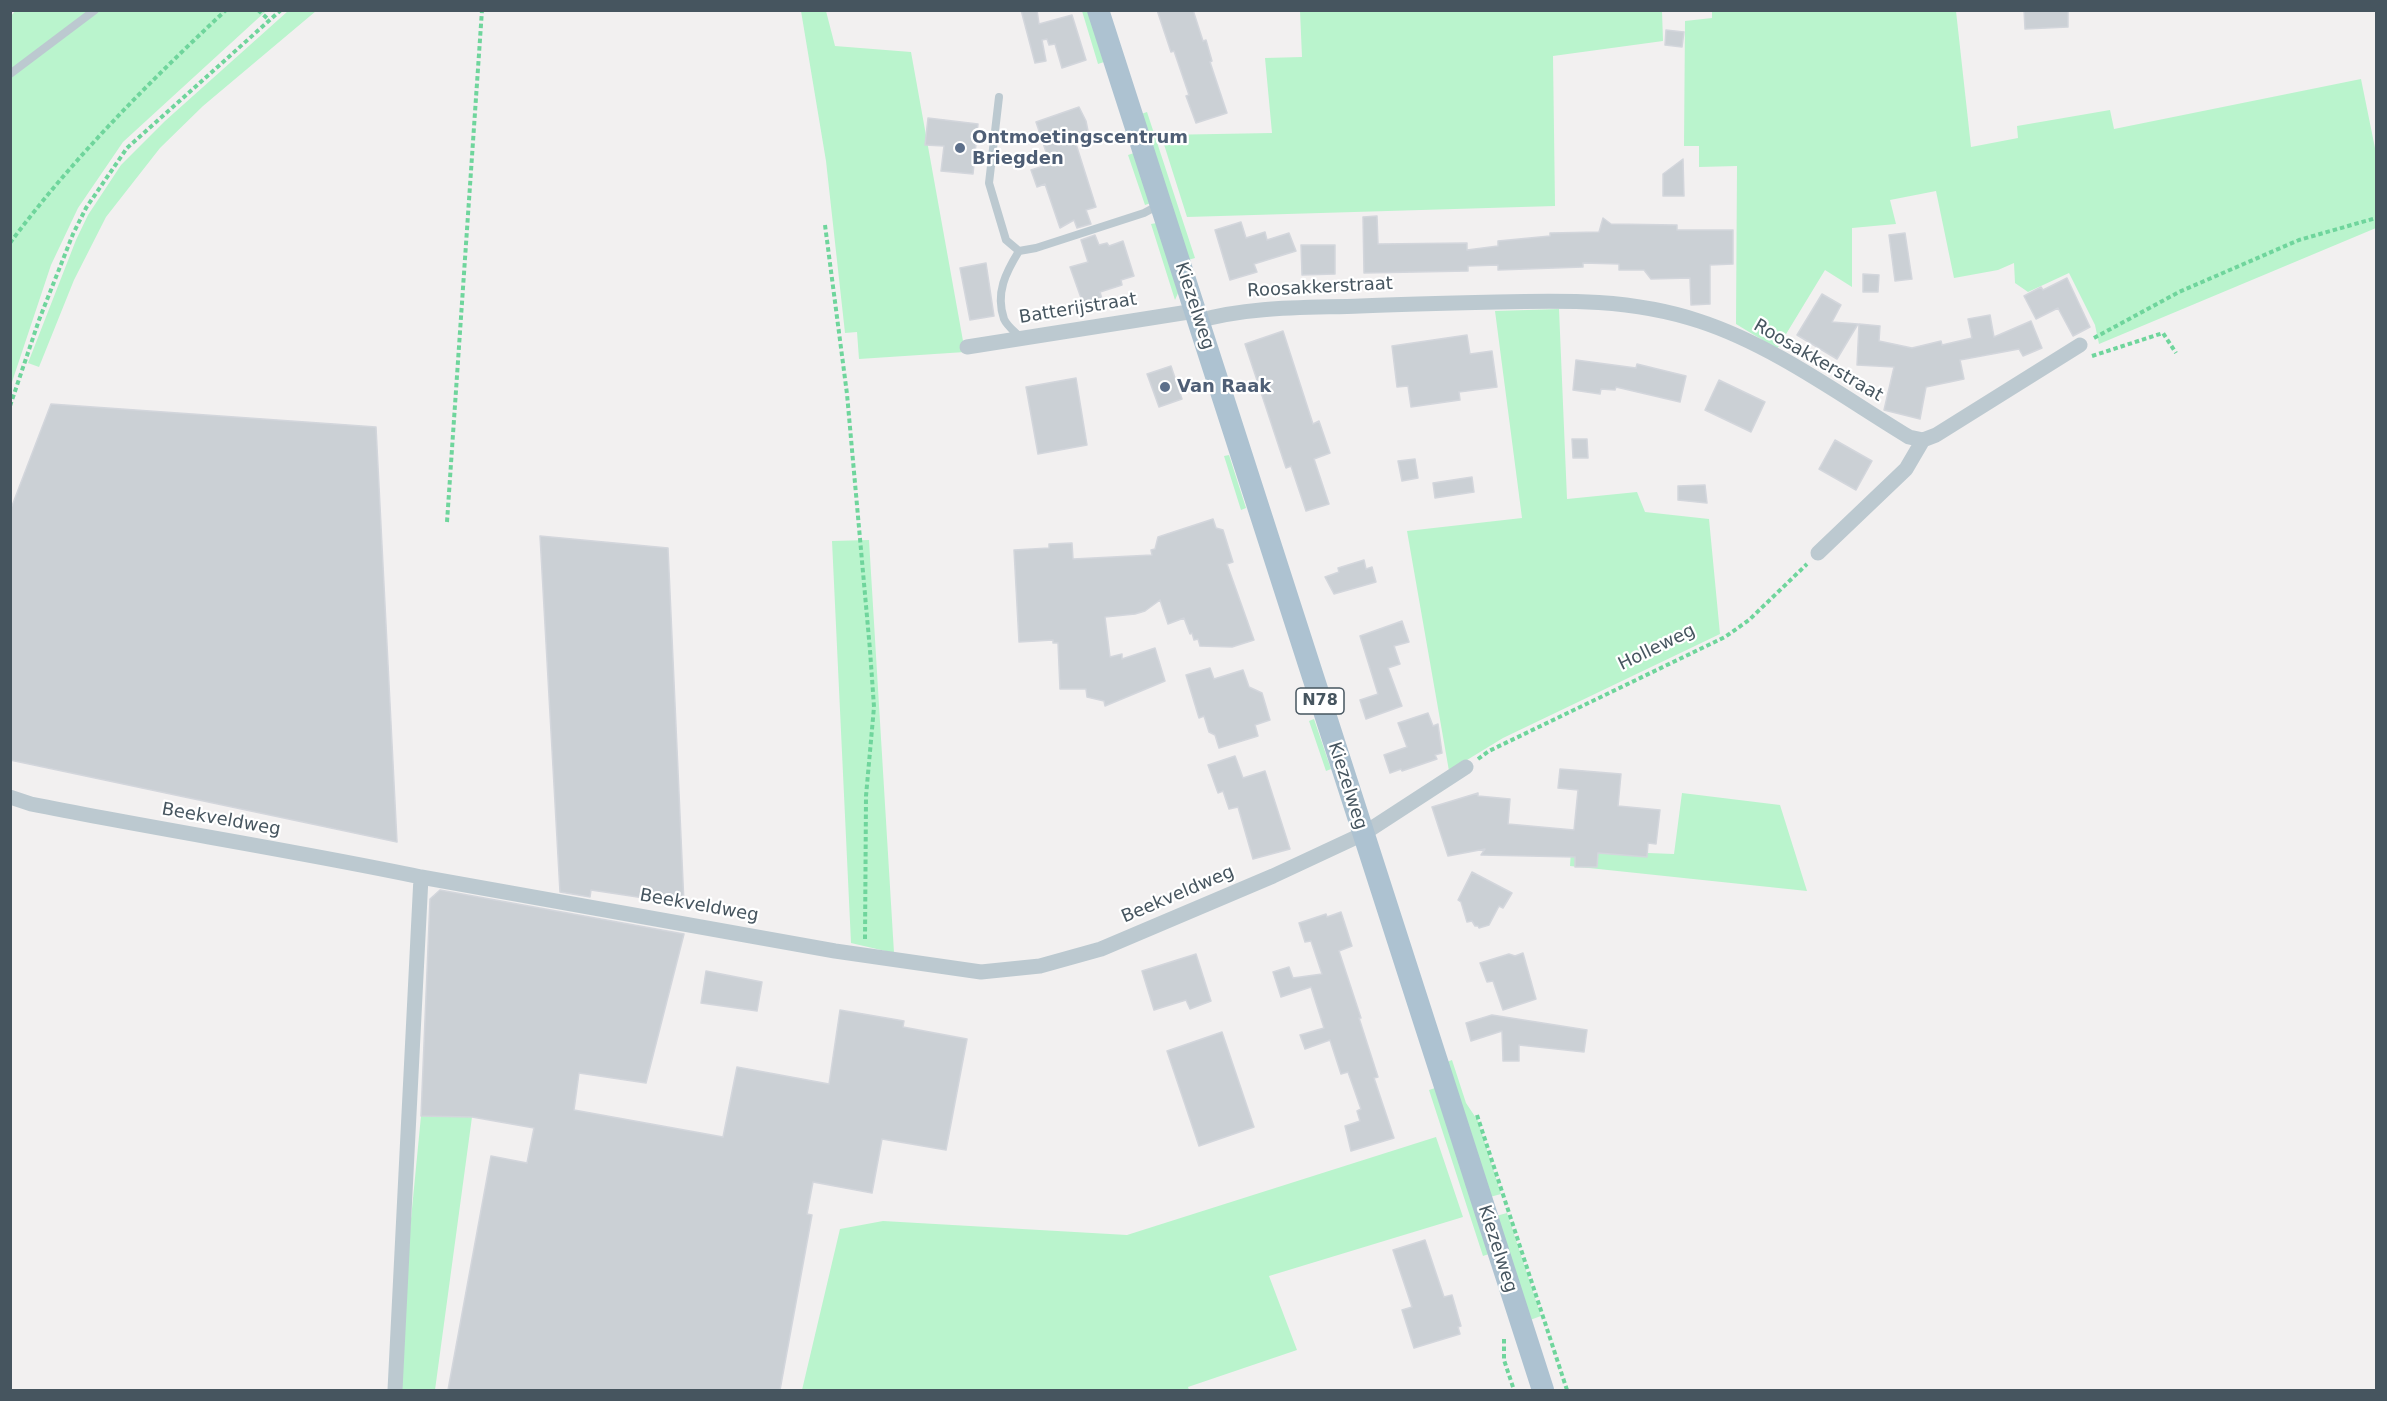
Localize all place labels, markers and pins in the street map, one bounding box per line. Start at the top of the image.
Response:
place label: Ontmoetingscentrum Briegden [972,127,1188,170]
marker: Ontmoetingscentrum Briegden [953,141,967,155]
place label: Van Raak [1177,376,1271,398]
marker: Van Raak [1158,380,1172,394]

